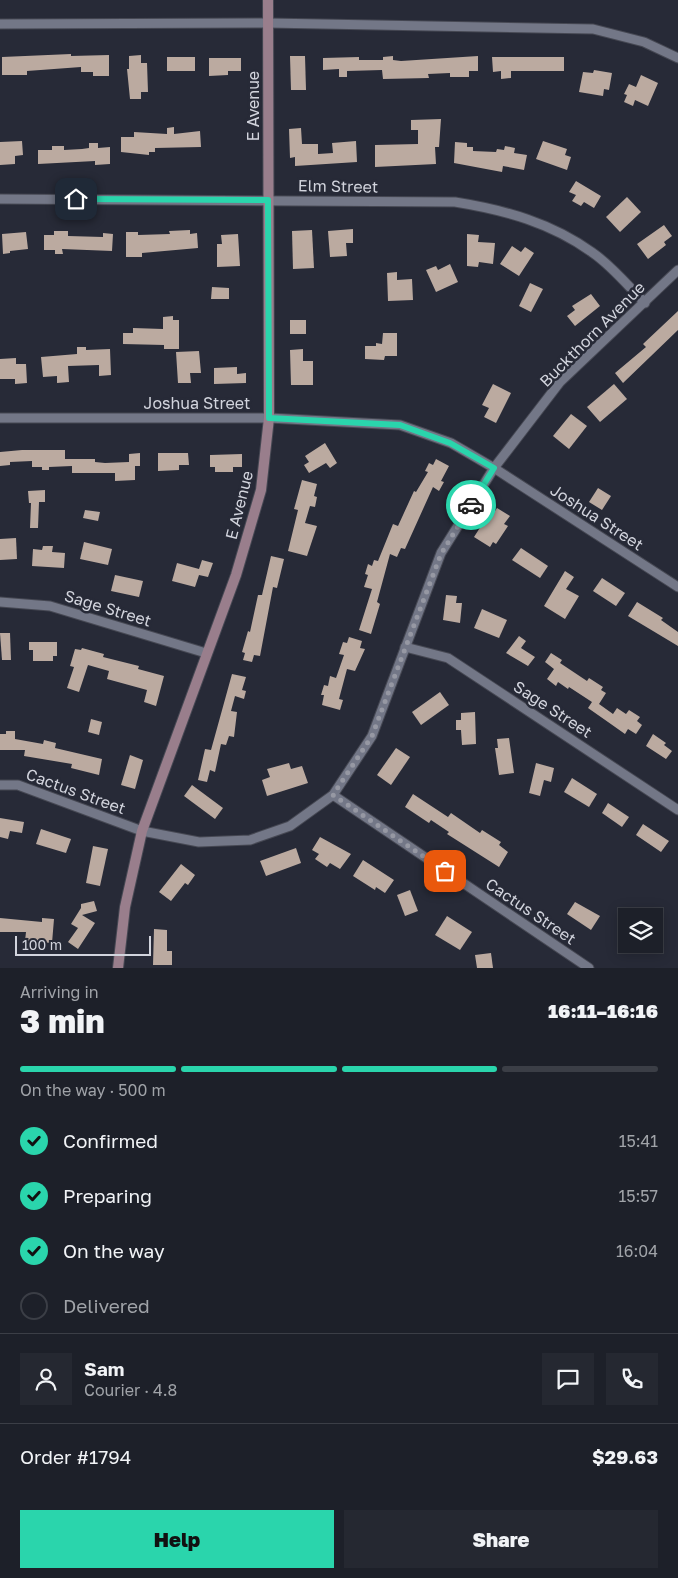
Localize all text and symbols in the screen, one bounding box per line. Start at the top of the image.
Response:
street label: E Avenue [243,71,263,141]
street label: Elm Street [298,175,378,197]
pin [55,178,97,220]
icon: home [62,185,90,213]
street label: Buckthorn Avenue [535,277,649,391]
street label: Joshua Street [144,393,250,413]
street label: E Avenue [221,468,257,542]
courier [446,480,496,530]
street label: Joshua Street [547,480,647,554]
icon: car [457,491,485,519]
street label: Sage Street [62,585,154,631]
street label: Sage Street [510,676,596,742]
street label: Cactus Street [23,764,129,818]
pin [424,850,466,892]
icon: bag [431,857,459,885]
street label: Cactus Street [482,873,580,949]
map controls [618,908,663,953]
button: layers [618,908,663,953]
scale bar [15,933,151,956]
text: 100 m [22,936,62,953]
text: Arriving in [20,982,99,1002]
text: 16:11–16:16 [548,999,658,1022]
text: 3 min [20,1002,105,1040]
text: On the way · 500 m [20,1080,166,1100]
icon: check [20,1127,48,1155]
text: Confirmed [63,1129,158,1152]
text: 15:41 [619,1131,658,1151]
icon: check [20,1182,48,1210]
text: Preparing [63,1184,152,1207]
text: 15:57 [618,1186,658,1206]
icon: check [20,1237,48,1265]
text: On the way [63,1239,165,1262]
text: 16:04 [616,1241,658,1261]
text: Delivered [63,1294,150,1317]
button: person [20,1353,72,1405]
button: chat [542,1353,594,1405]
button: phone [606,1353,658,1405]
text: Sam [84,1357,124,1380]
text: Courier · 4.8 [84,1380,177,1400]
text: Order #1794 [20,1445,131,1468]
text: $29.63 [592,1445,658,1468]
button: Help [20,1510,334,1568]
button: Share [344,1510,658,1568]

